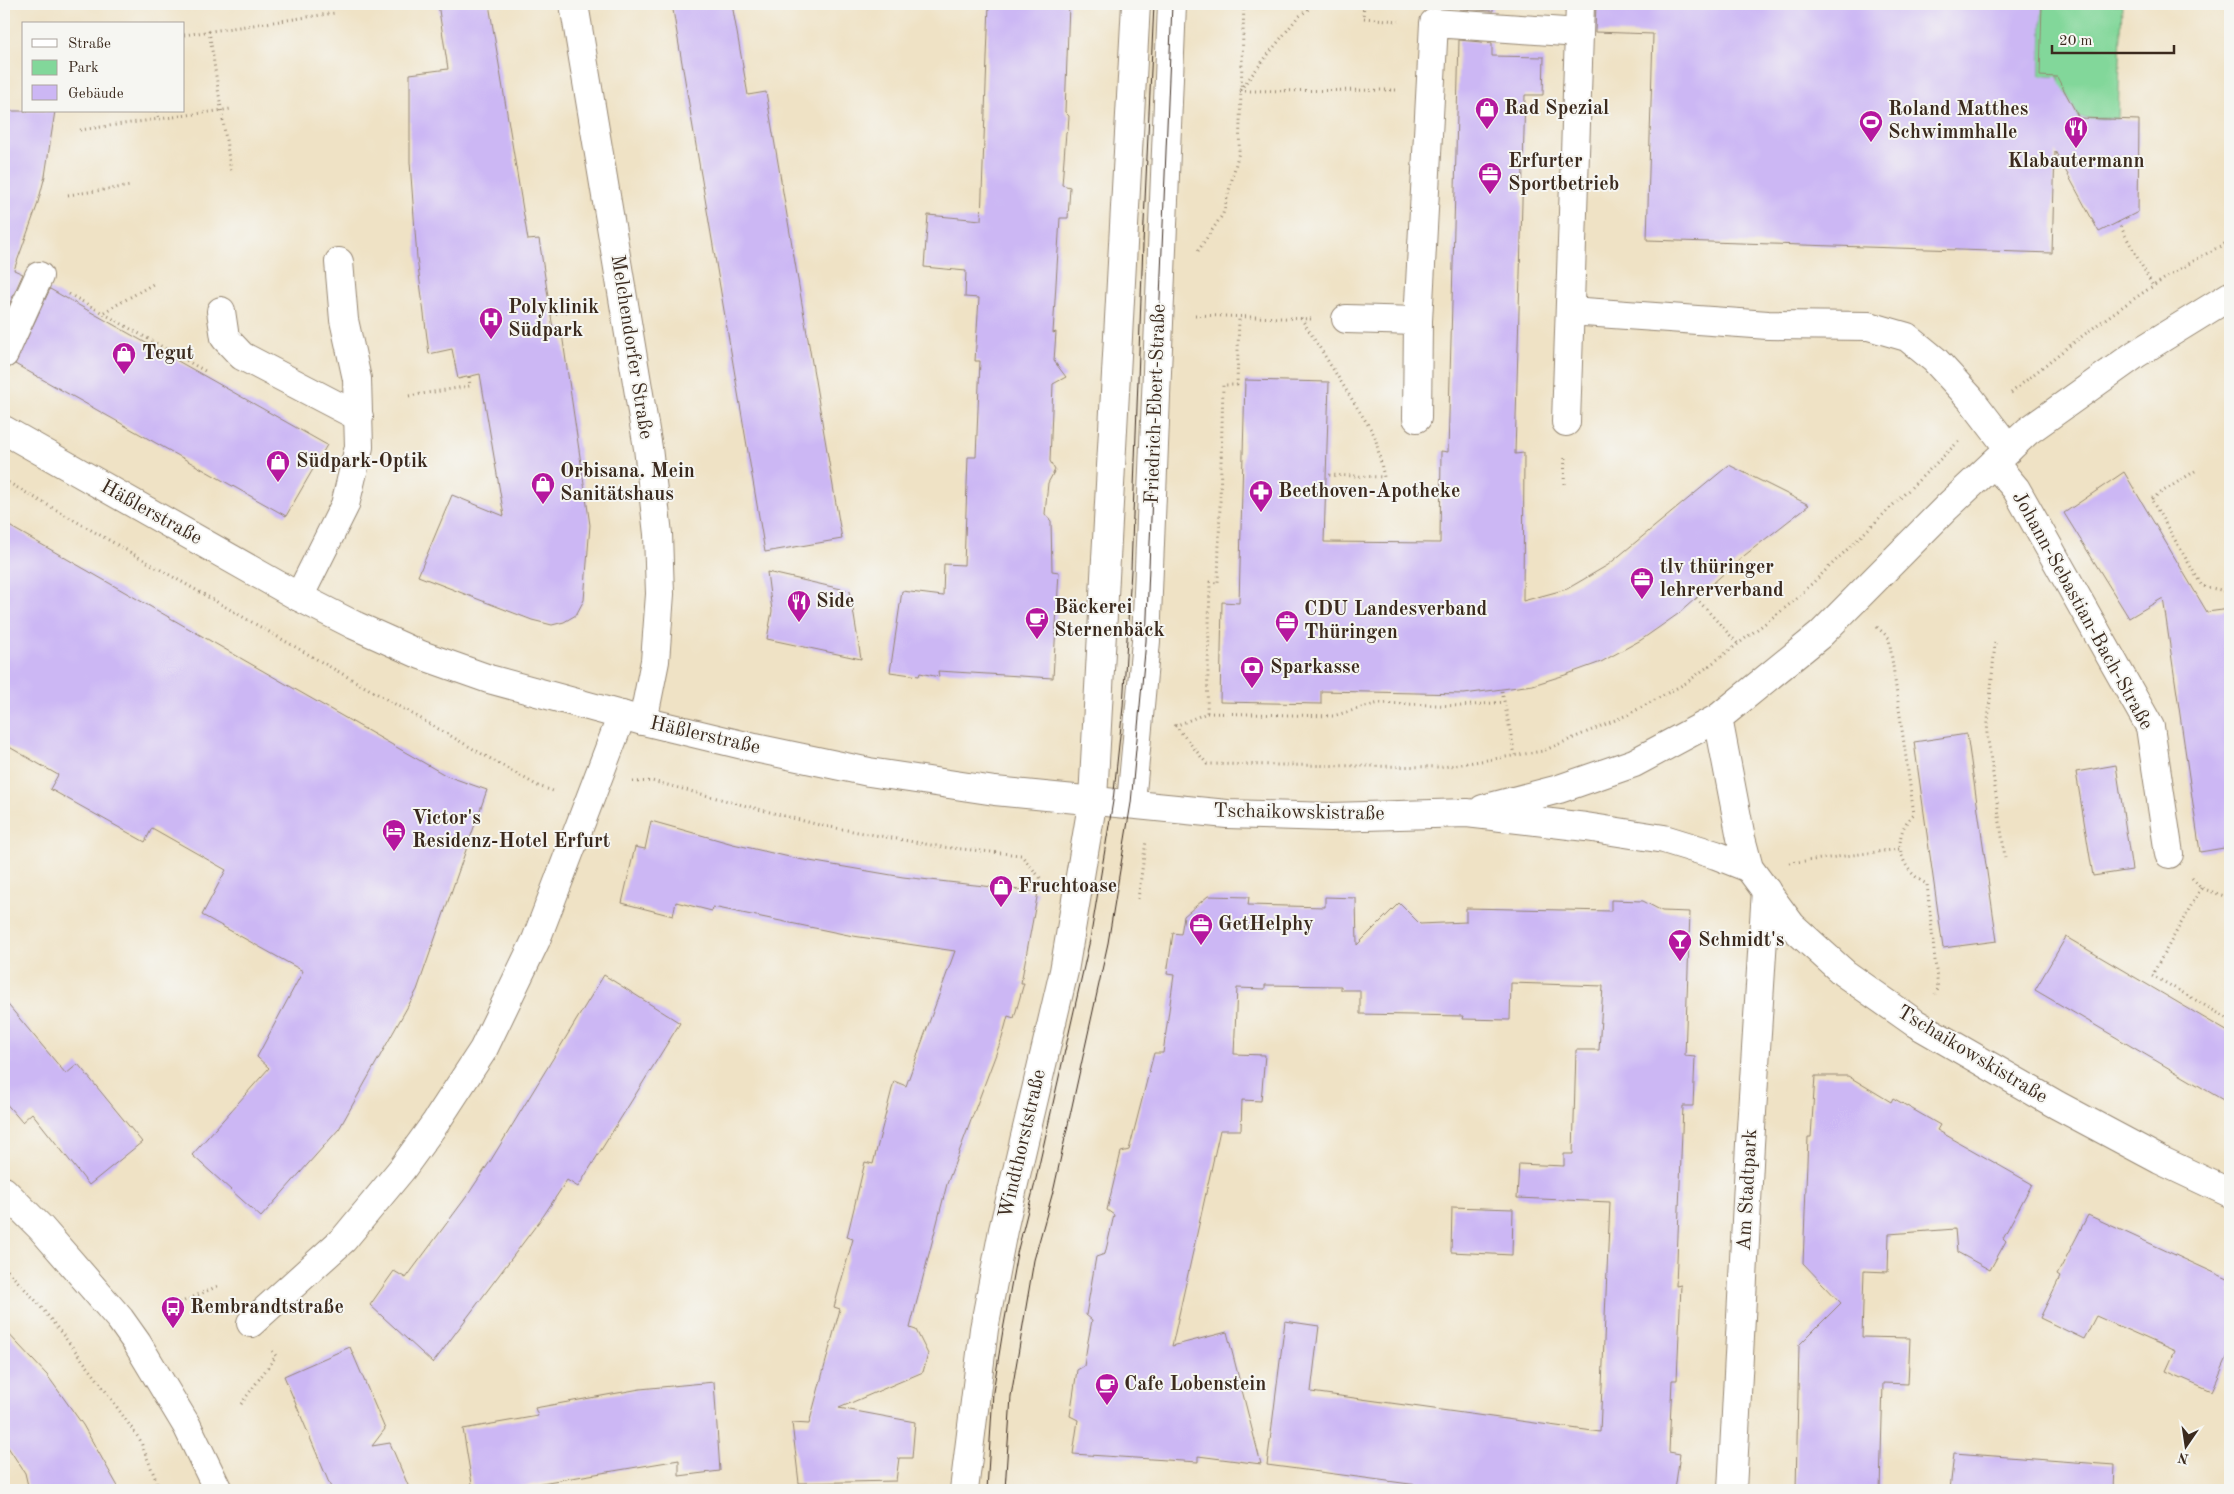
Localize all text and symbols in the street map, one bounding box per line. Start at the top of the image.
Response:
legend [22,22,185,112]
scale bar [2052,22,2174,54]
text: 20 m [2059,34,2093,49]
text: Straße [68,37,111,52]
text: Park [68,61,99,76]
text: Gebäude [68,87,124,102]
shop icon: Rad Spezial [1474,96,1500,130]
place label: Rad Spezial [1504,99,1609,119]
place label: Roland Matthes Schwimmhalle [1888,100,2028,143]
sports icon: Roland Matthes Schwimmhalle [1858,109,1884,143]
restaurant icon: Klabautermann [2063,115,2089,149]
place label: Erfurter Sportbetrieb [1508,152,1619,195]
place label: Klabautermann [2007,152,2145,172]
office icon: Erfurter Sportbetrieb [1477,161,1503,195]
street label: Melchendorfer Straße [607,253,655,441]
place label: Polyklinik Südpark [508,298,599,341]
street label: Friedrich-Ebert-Straße [1143,304,1169,504]
hospital icon: Polyklinik Südpark [478,306,504,340]
shop icon: Tegut [111,341,137,375]
place label: Tegut [142,344,194,364]
shop icon: Südpark-Optik [265,449,291,483]
place label: Südpark-Optik [296,452,428,472]
place label: Orbisana. Mein Sanitätshaus [560,462,695,505]
shop icon: Orbisana. Mein Sanitätshaus [530,471,556,505]
street label: Häßlerstraße [97,477,205,549]
pharmacy icon: Beethoven-Apotheke [1248,479,1274,513]
place label: Beethoven-Apotheke [1278,482,1460,502]
street label: Johann-Sebastian-Bach-Straße [2008,488,2156,734]
place label: tlv thüringer lehrerverband [1660,558,1784,601]
office icon: tlv thüringer lehrerverband [1629,566,1655,600]
restaurant icon: Side [786,589,812,623]
place label: Side [816,592,855,612]
place label: Bäckerei Sternenbäck [1054,598,1165,641]
place label: CDU Landesverband Thüringen [1304,600,1488,643]
cafe icon: Bäckerei Sternenbäck [1024,606,1050,640]
office icon: CDU Landesverband Thüringen [1274,609,1300,643]
bank icon: Sparkasse [1239,655,1265,689]
place label: Sparkasse [1270,658,1360,678]
street label: Häßlerstraße [648,714,762,758]
street label: Tschaikowskistraße [1213,802,1385,824]
place label: Victor's Residenz-Hotel Erfurt [412,809,610,852]
hotel icon: Victor's Residenz-Hotel Erfurt [381,818,407,852]
shop icon: Fruchtoase [988,874,1014,908]
place label: Fruchtoase [1018,877,1117,897]
office icon: GetHelphy [1188,912,1214,946]
place label: GetHelphy [1218,915,1314,935]
bar icon: Schmidt's [1667,928,1693,962]
place label: Schmidt's [1698,931,1784,951]
street label: Tschaikowskistraße [1893,1002,2051,1108]
street label: Windthorststraße [996,1068,1050,1220]
street label: Am Stadtpark [1735,1128,1761,1252]
bus stop icon: Rembrandtstraße [160,1295,186,1329]
place label: Rembrandtstraße [190,1298,344,1318]
cafe icon: Cafe Lobenstein [1094,1372,1120,1406]
place label: Cafe Lobenstein [1124,1375,1266,1395]
north arrow [2162,1422,2212,1472]
text: N [2176,1450,2190,1466]

